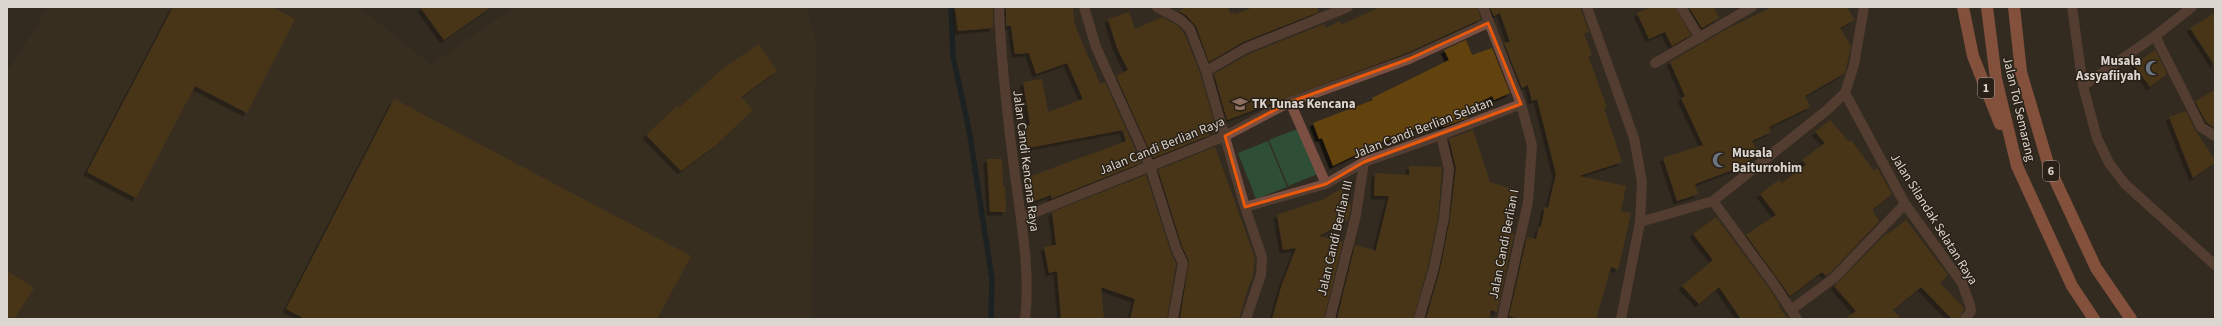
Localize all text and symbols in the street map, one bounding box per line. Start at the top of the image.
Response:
place label: Musala Assyafiiyah [2075,52,2141,85]
street label: Jalan Tol Semarang [1998,55,2040,163]
mosque icon: Musala Assyafiiyah [2144,59,2162,77]
road number: 1 [1978,78,1994,98]
street label: Jalan Candi Kencana Raya [1008,89,1044,233]
street label: Jalan Candi Berlian Selatan [1350,93,1496,163]
school or university icon: TK Tunas Kencana [1231,95,1249,113]
place label: TK Tunas Kencana [1252,95,1356,113]
street label: Jalan Candi Berlian Raya [1096,113,1228,179]
place label: Musala Baiturrohim [1732,144,1802,177]
street label: Jalan Silandak Selatan Raya [1886,150,1982,288]
mosque icon: Musala Baiturrohim [1711,151,1729,169]
road number: 6 [2043,161,2059,181]
street label: Jalan Candi Berlian III [1313,178,1357,298]
street label: Jalan Candi Berlian I [1485,188,1523,300]

